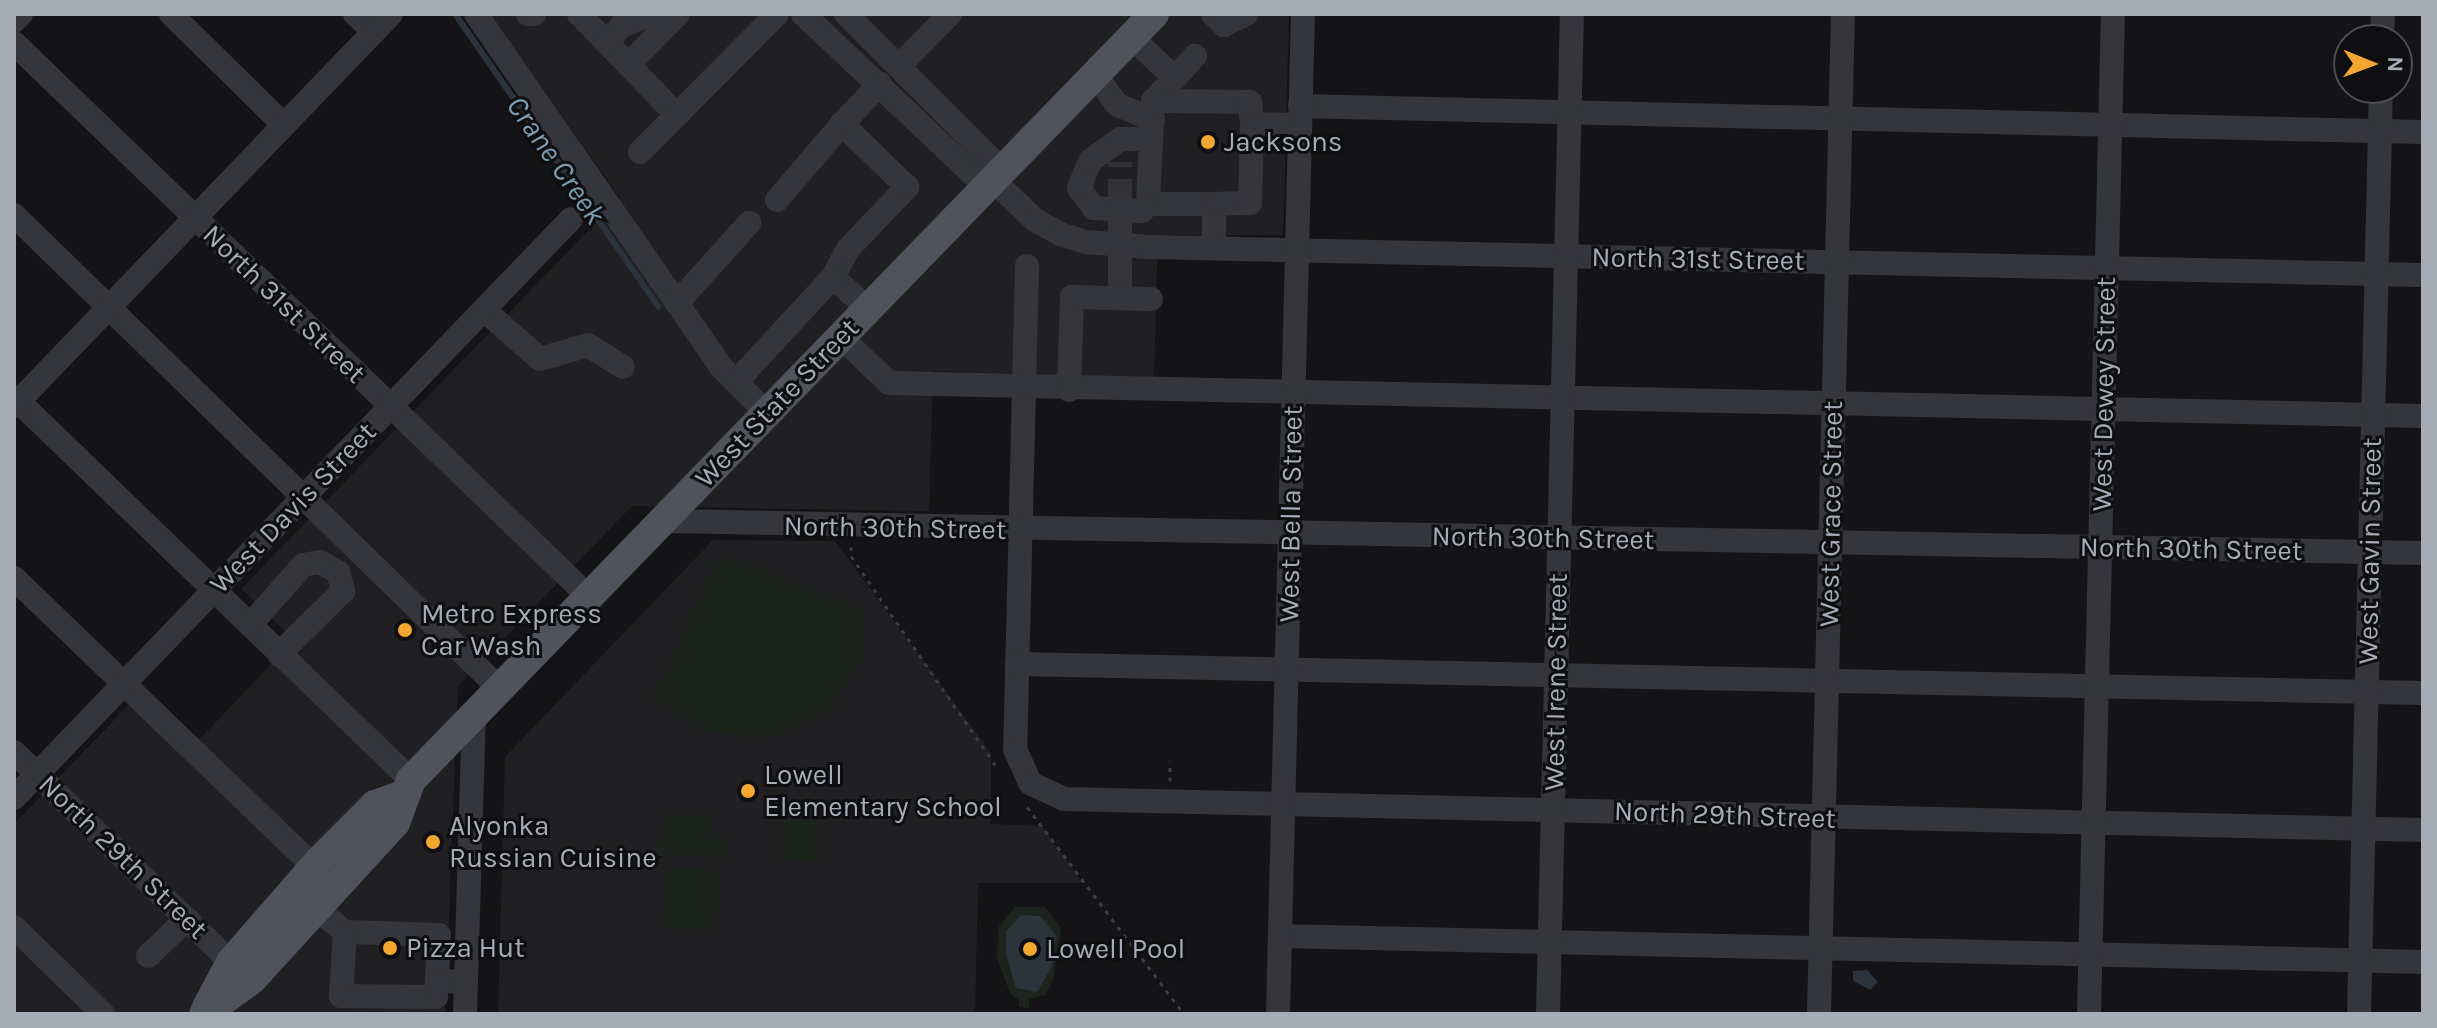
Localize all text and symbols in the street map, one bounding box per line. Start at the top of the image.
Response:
north arrow [2333,24,2413,104]
text: N [2382,56,2408,73]
water label: Crane Creek [499,89,613,231]
place label: Jacksons [1224,125,1343,159]
marker: Jacksons [1199,133,1217,151]
street label: North 31st Street [196,218,372,390]
street label: North 31st Street [1591,240,1805,278]
street label: West Dewey Street [2085,276,2123,512]
street label: West State Street [688,312,866,494]
street label: West Grace Street [1812,401,1850,627]
street label: West Bella Street [1272,405,1310,623]
street label: West Davis Street [203,415,383,601]
street label: West Gavin Street [2351,437,2389,665]
street label: North 30th Street [783,509,1007,547]
street label: North 30th Street [1431,519,1655,557]
street label: North 30th Street [2079,530,2303,568]
street label: West Irene Street [1537,573,1575,791]
place label: Metro Express Car Wash [421,597,602,663]
marker: Metro Express Car Wash [396,621,414,639]
place label: Lowell Elementary School [764,758,1002,824]
street label: North 29th Street [31,768,215,946]
marker: Lowell Elementary School [739,782,757,800]
street label: North 29th Street [1613,794,1837,836]
place label: Alyonka Russian Cuisine [449,809,657,875]
marker: Alyonka Russian Cuisine [424,833,442,851]
place label: Pizza Hut [406,931,525,965]
place label: Lowell Pool [1046,932,1185,966]
marker: Pizza Hut [381,939,399,957]
marker: Lowell Pool [1021,940,1039,958]

